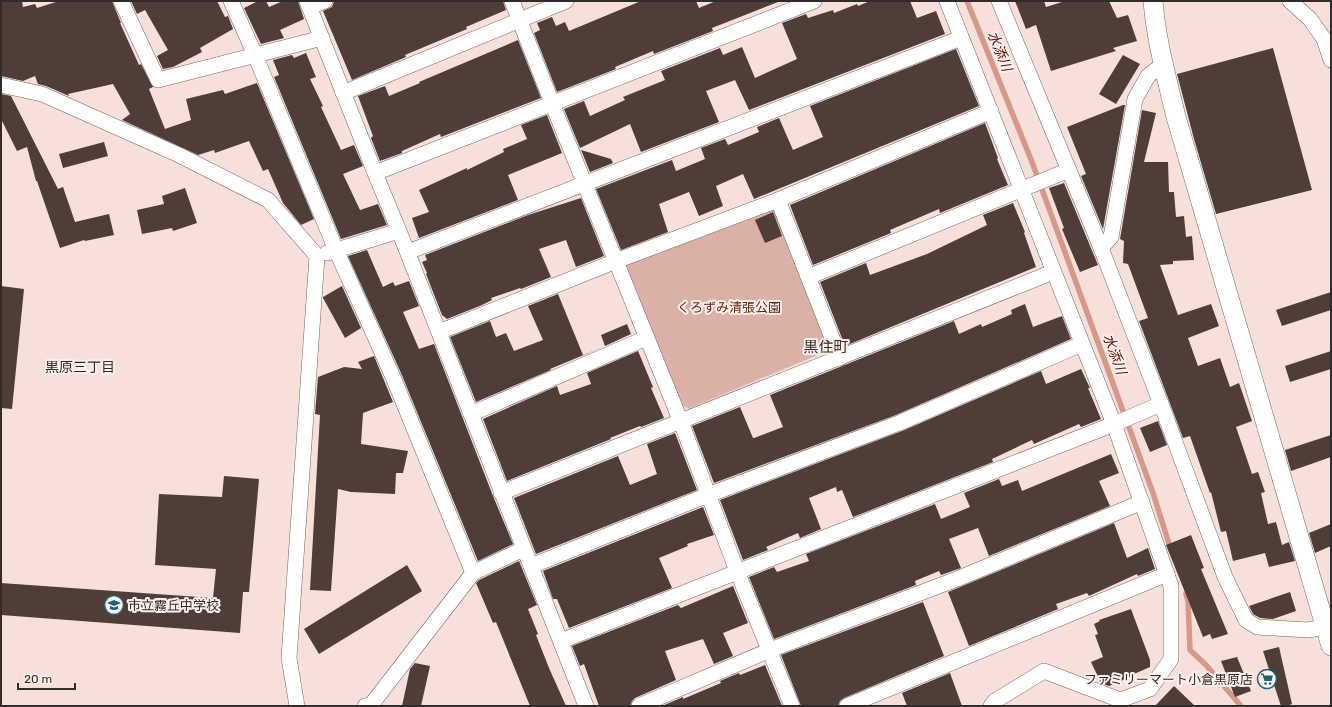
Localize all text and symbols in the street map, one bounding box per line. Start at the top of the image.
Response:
water label: 水添川 [984,29,1016,76]
park label: くろずみ清張公園 [677,300,781,315]
water label: 水添川 [1099,332,1130,379]
district label: 黒住町 [803,338,849,356]
district label: 黒原三丁目 [45,359,115,376]
school or university icon: 市立霧丘中学校 [103,594,125,616]
place label: 市立霧丘中学校 [128,598,219,613]
scale bar [18,665,75,691]
supermarket icon: ファミリーマート小倉黒原店 [1256,668,1278,690]
text: 20 m [24,672,52,686]
place label: ファミリーマート小倉黒原店 [1084,672,1253,687]

